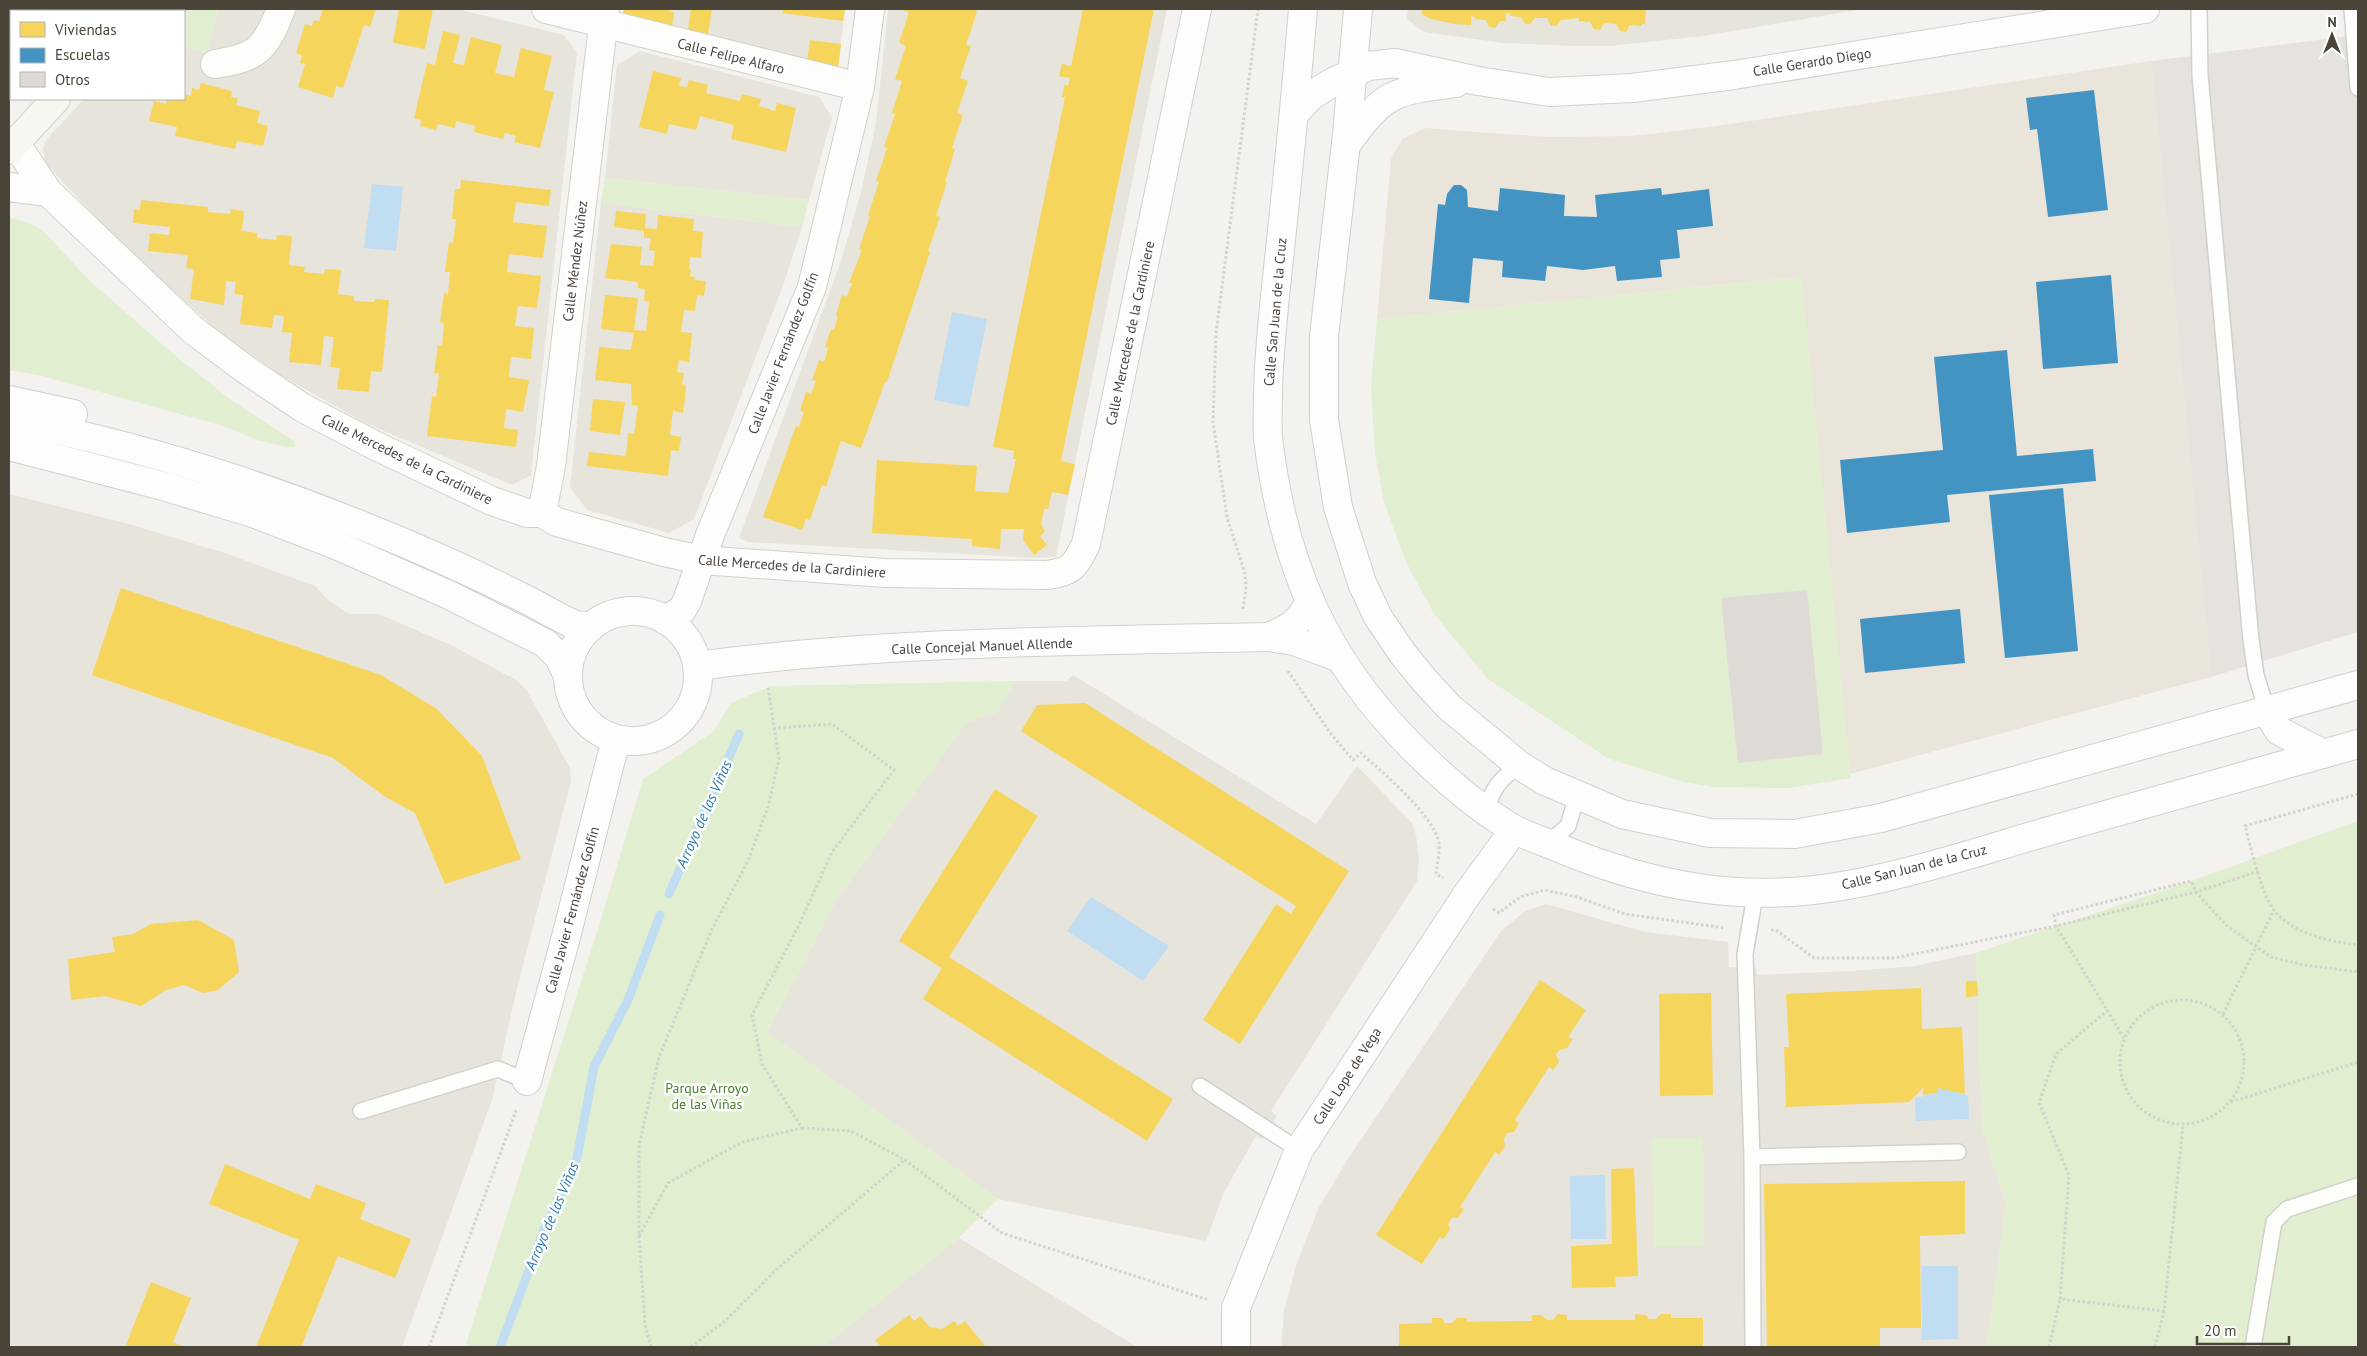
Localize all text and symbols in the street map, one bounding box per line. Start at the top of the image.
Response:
legend [10,10,185,100]
north arrow [2307,10,2357,60]
text: N [2327,13,2337,31]
text: Viviendas [54,20,116,39]
street label: Calle Felipe Alfaro [676,34,786,78]
street label: Calle Gerardo Diego [1752,44,1872,80]
text: Escuelas [55,45,110,64]
text: Otros [55,70,90,89]
street label: Calle Méndez Núñez [559,200,591,322]
street label: Calle San Juan de la Cruz [1260,237,1290,387]
street label: Calle Mercedes de la Cardiniere [1102,239,1158,427]
street label: Calle Javier Fernández Golfín [744,269,822,437]
street label: Calle Mercedes de la Cardiniere [318,410,496,508]
street label: Calle Mercedes de la Cardiniere [697,550,887,582]
street label: Calle Concejal Manuel Allende [891,634,1073,658]
water label: Arroyo de las Viñas [671,757,736,871]
street label: Calle Javier Fernández Golfín [541,824,603,996]
street label: Calle San Juan de la Cruz [1840,840,1988,894]
street label: Calle Lope de Vega [1309,1024,1385,1128]
park label: Parque Arroyo de las Viñas [665,1079,749,1113]
water label: Arroyo de las Viñas [520,1159,583,1274]
scale bar [2197,1314,2290,1346]
text: 20 m [2204,1321,2237,1340]

